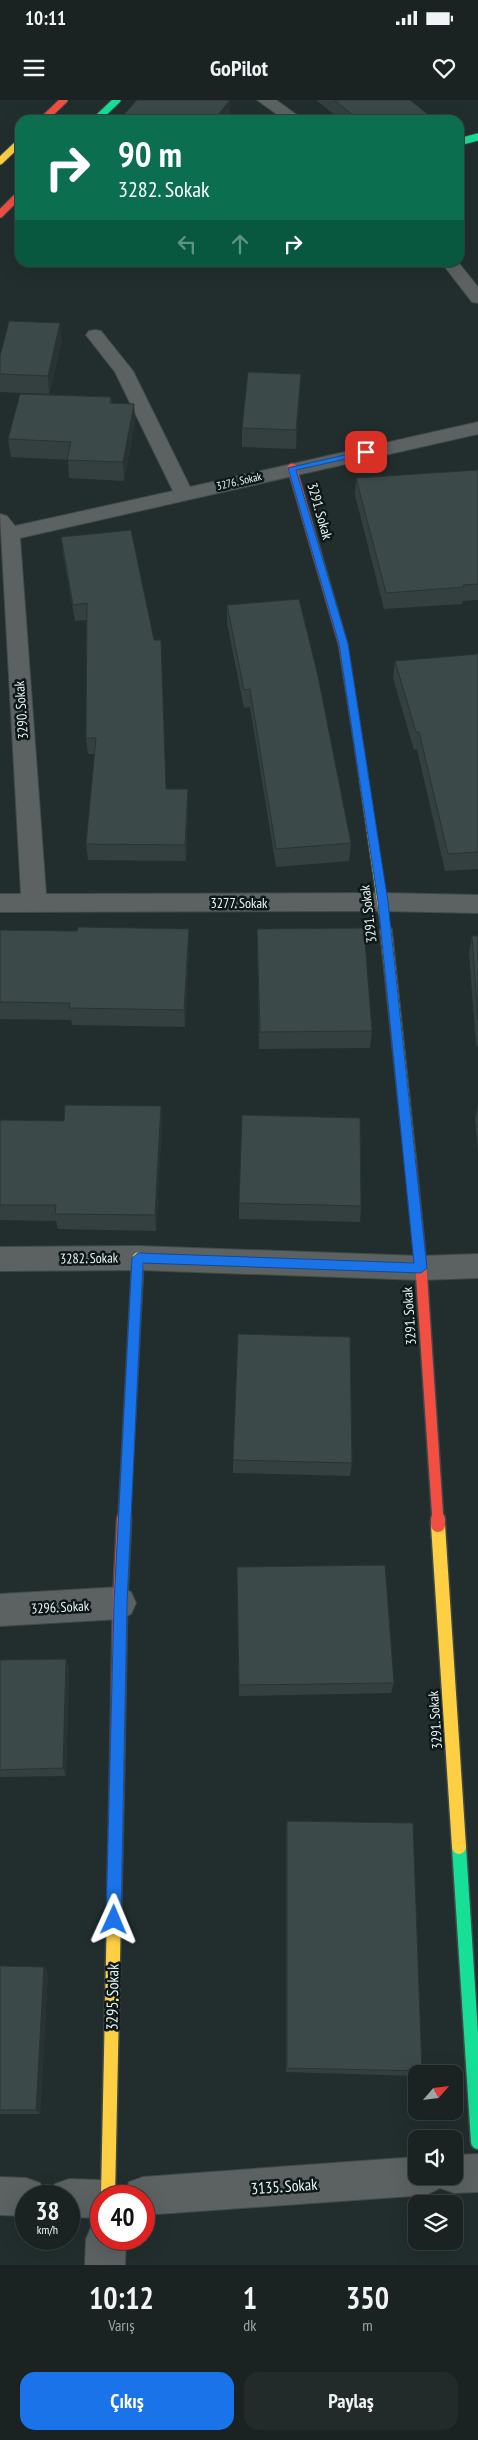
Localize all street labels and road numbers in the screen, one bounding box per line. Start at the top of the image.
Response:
street label: 3276. Sokak [215,469,264,493]
street label: 3291. Sokak [303,481,337,542]
street label: 3290. Sokak [10,680,32,740]
street label: 3291. Sokak [355,883,380,944]
street label: 3277. Sokak [211,894,268,912]
street label: 3282. Sokak [60,1248,119,1268]
street label: 3291. Sokak [398,1286,420,1346]
street label: 3296. Sokak [30,1596,90,1618]
street label: 3291. Sokak [424,1690,446,1750]
street label: 3295. Sokak [101,1963,123,2030]
street label: 3135. Sokak [250,2174,319,2198]

